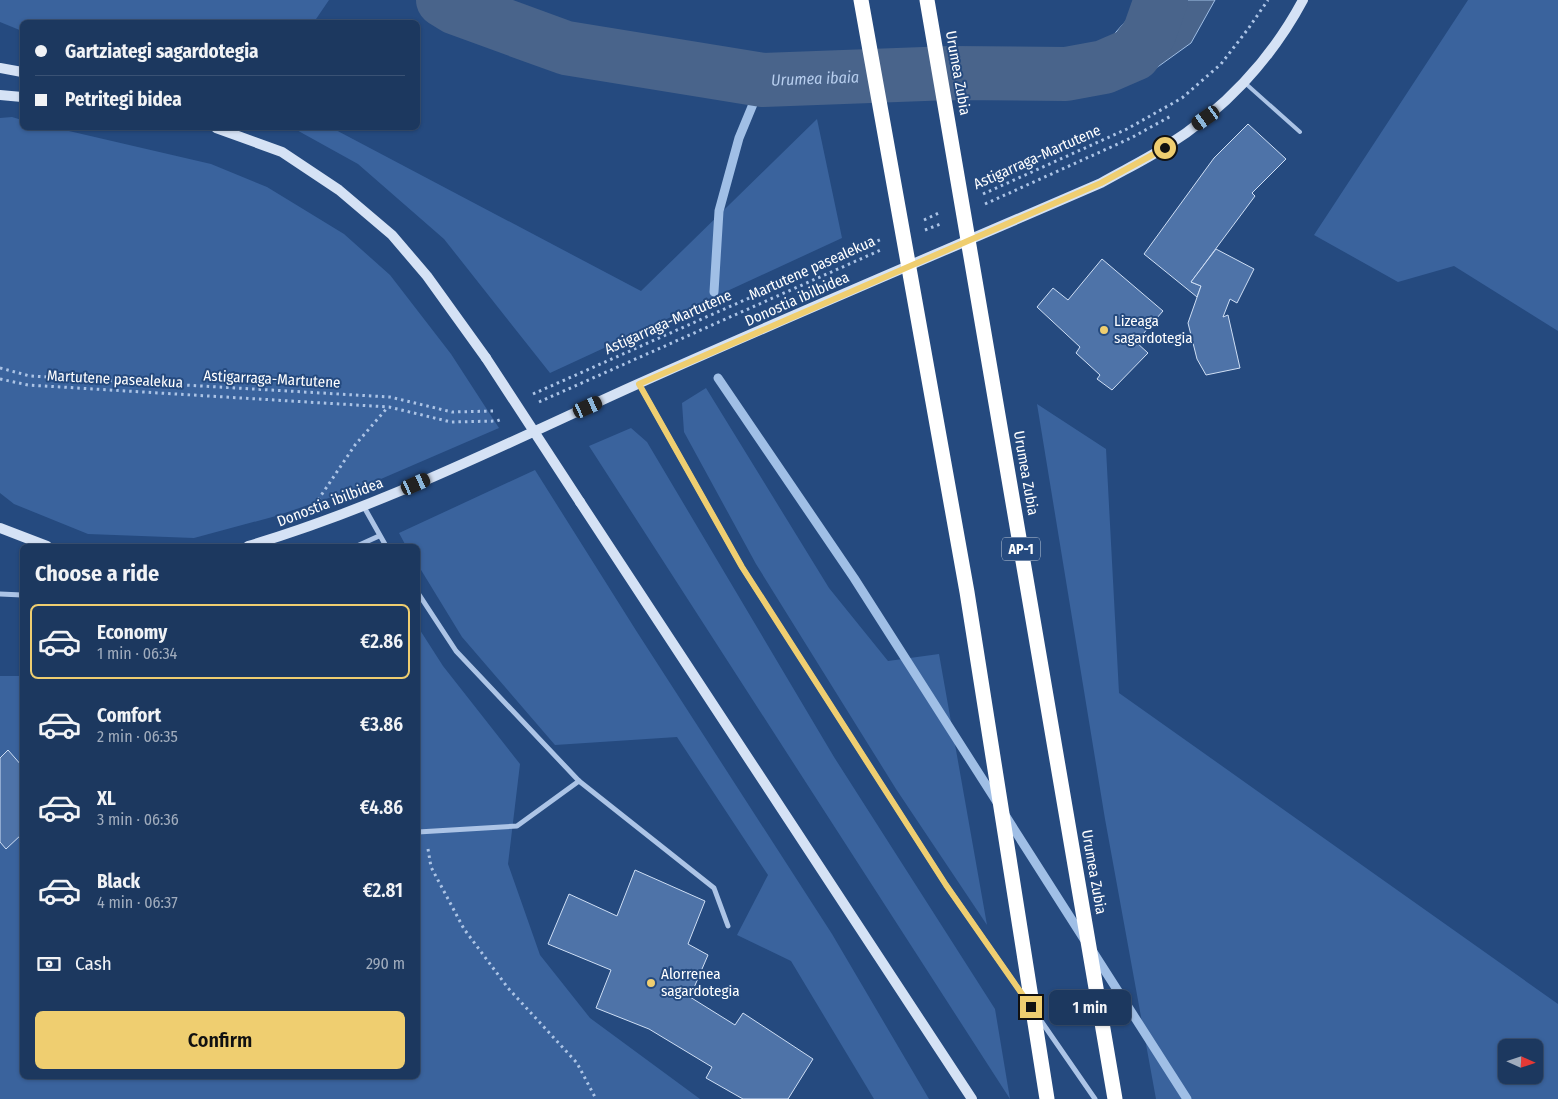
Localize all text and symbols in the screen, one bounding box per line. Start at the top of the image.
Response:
street label: Urumea Zubia [942,29,974,117]
text: Gartziategi sagardotegia [65,40,259,63]
water label: Urumea ibaia [771,67,859,90]
text: Petritegi bidea [65,88,182,111]
car [1189,103,1222,133]
street label: Astigarraga-Martutene [971,121,1103,193]
route start [1154,137,1176,159]
street label: Martutene pasealekua [746,232,878,304]
street label: Donostia ibilbidea [742,268,852,330]
street label: Astigarraga-Martutene [602,286,734,358]
place label: Lizeaga sagardotegia [1114,312,1193,347]
marker: Lizeaga sagardotegia [1098,324,1110,336]
street label: Martutene pasealekua [46,366,184,392]
street label: Astigarraga-Martutene [203,366,341,392]
car [571,394,604,420]
street label: Urumea Zubia [1010,429,1042,517]
car [399,471,432,497]
street label: Donostia ibilbidea [274,473,386,531]
road number: AP-1 [1002,538,1040,560]
text: Choose a ride [35,560,159,587]
icon: car [37,619,82,664]
text: Economy [97,621,167,644]
text: €2.86 [360,630,403,653]
text: 1 min · 06:34 [97,644,177,663]
icon: car [37,702,82,747]
text: Comfort [97,704,161,727]
text: €3.86 [360,713,403,736]
text: 2 min · 06:35 [97,727,178,746]
icon: car [37,785,82,830]
text: XL [97,787,116,810]
text: €4.86 [360,796,403,819]
text: 3 min · 06:36 [97,810,179,829]
street label: Urumea Zubia [1078,828,1110,916]
icon: car [37,868,82,913]
text: Black [97,870,140,893]
text: €2.81 [363,879,403,902]
text: 4 min · 06:37 [97,893,178,912]
icon: cash [35,950,63,978]
text: Cash [75,952,112,975]
text: 290 m [366,954,405,973]
place label: Alorrenea sagardotegia [661,965,740,1000]
marker: Alorrenea sagardotegia [645,977,657,989]
callout: 1 min [1048,990,1131,1024]
route end [1020,996,1042,1018]
text: 1 min [1073,998,1107,1017]
button: Confirm [35,1011,405,1069]
north arrow [1498,1039,1542,1084]
map controls [1498,1039,1543,1084]

